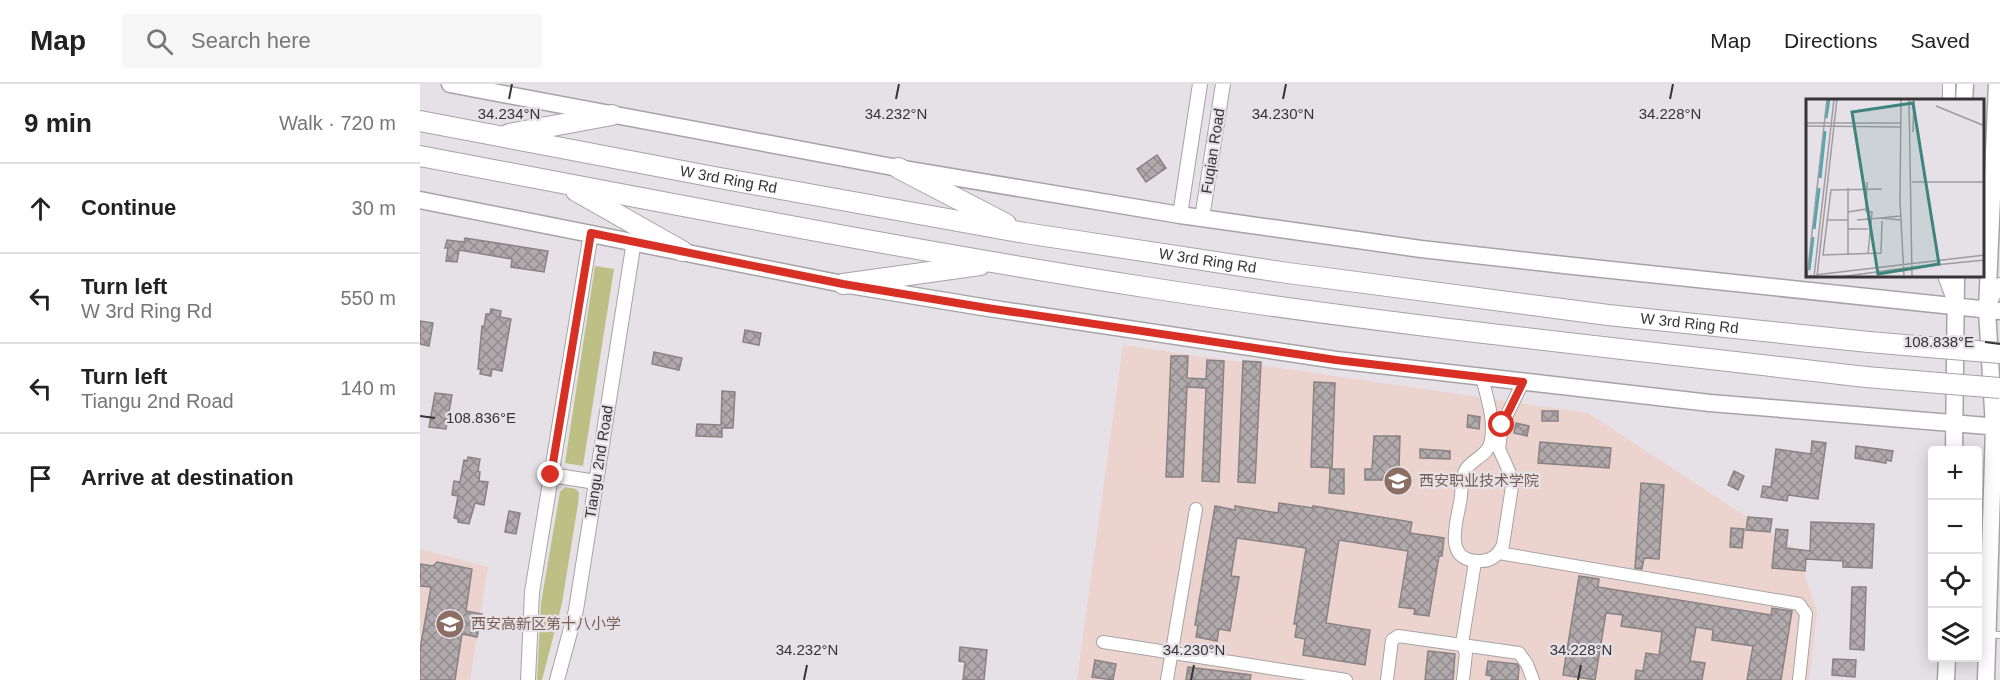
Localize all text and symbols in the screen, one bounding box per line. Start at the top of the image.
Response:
search box [122,14,542,68]
text: Map [30,25,86,56]
icon: search [143,25,176,58]
text: Search here [191,28,311,53]
text: Map [1710,29,1751,52]
text: Directions [1784,29,1877,52]
text: Saved [1910,29,1970,52]
inset map [1806,99,1985,278]
text: 34.234°N [478,105,540,122]
text: 34.232°N [865,105,927,122]
text: 34.230°N [1252,105,1314,122]
text: 34.228°N [1639,105,1701,122]
street label: Fuqian Road [1197,107,1228,195]
text: 9 min [24,108,92,138]
text: Walk · 720 m [279,112,396,134]
street label: W 3rd Ring Rd [679,162,779,196]
icon: ahead [24,192,57,225]
text: Continue [81,195,176,220]
text: 30 m [352,197,396,219]
street label: W 3rd Ring Rd [1158,244,1258,276]
text: Turn left [81,274,167,299]
icon: left [24,282,57,315]
text: 550 m [340,287,396,309]
text: W 3rd Ring Rd [81,300,212,322]
street label: W 3rd Ring Rd [1640,309,1739,336]
text: 108.838°E [1904,333,1974,350]
text: Turn left [81,364,167,389]
icon: left [24,372,57,405]
text: 140 m [340,377,396,399]
text: Tiangu 2nd Road [81,390,234,412]
street label: Tiangu 2nd Road [581,404,616,520]
text: 108.836°E [446,409,516,426]
route start [1488,411,1514,437]
map controls [1928,446,1982,662]
button: + [1928,446,1982,500]
route end [537,461,563,487]
icon: arrive [24,462,57,495]
text: Arrive at destination [81,465,294,490]
school or university icon: 西安职业技术学院 [1382,465,1414,497]
place label: 西安职业技术学院 [1419,472,1539,489]
button: − [1928,500,1982,554]
button: locate [1928,554,1982,608]
school or university icon: 西安高新区第十八小学 [434,608,466,640]
button: layers [1928,608,1982,662]
place label: 西安高新区第十八小学 [471,615,621,632]
text: 34.232°N [776,641,838,658]
text: 34.230°N [1163,641,1225,658]
text: 34.228°N [1550,641,1612,658]

